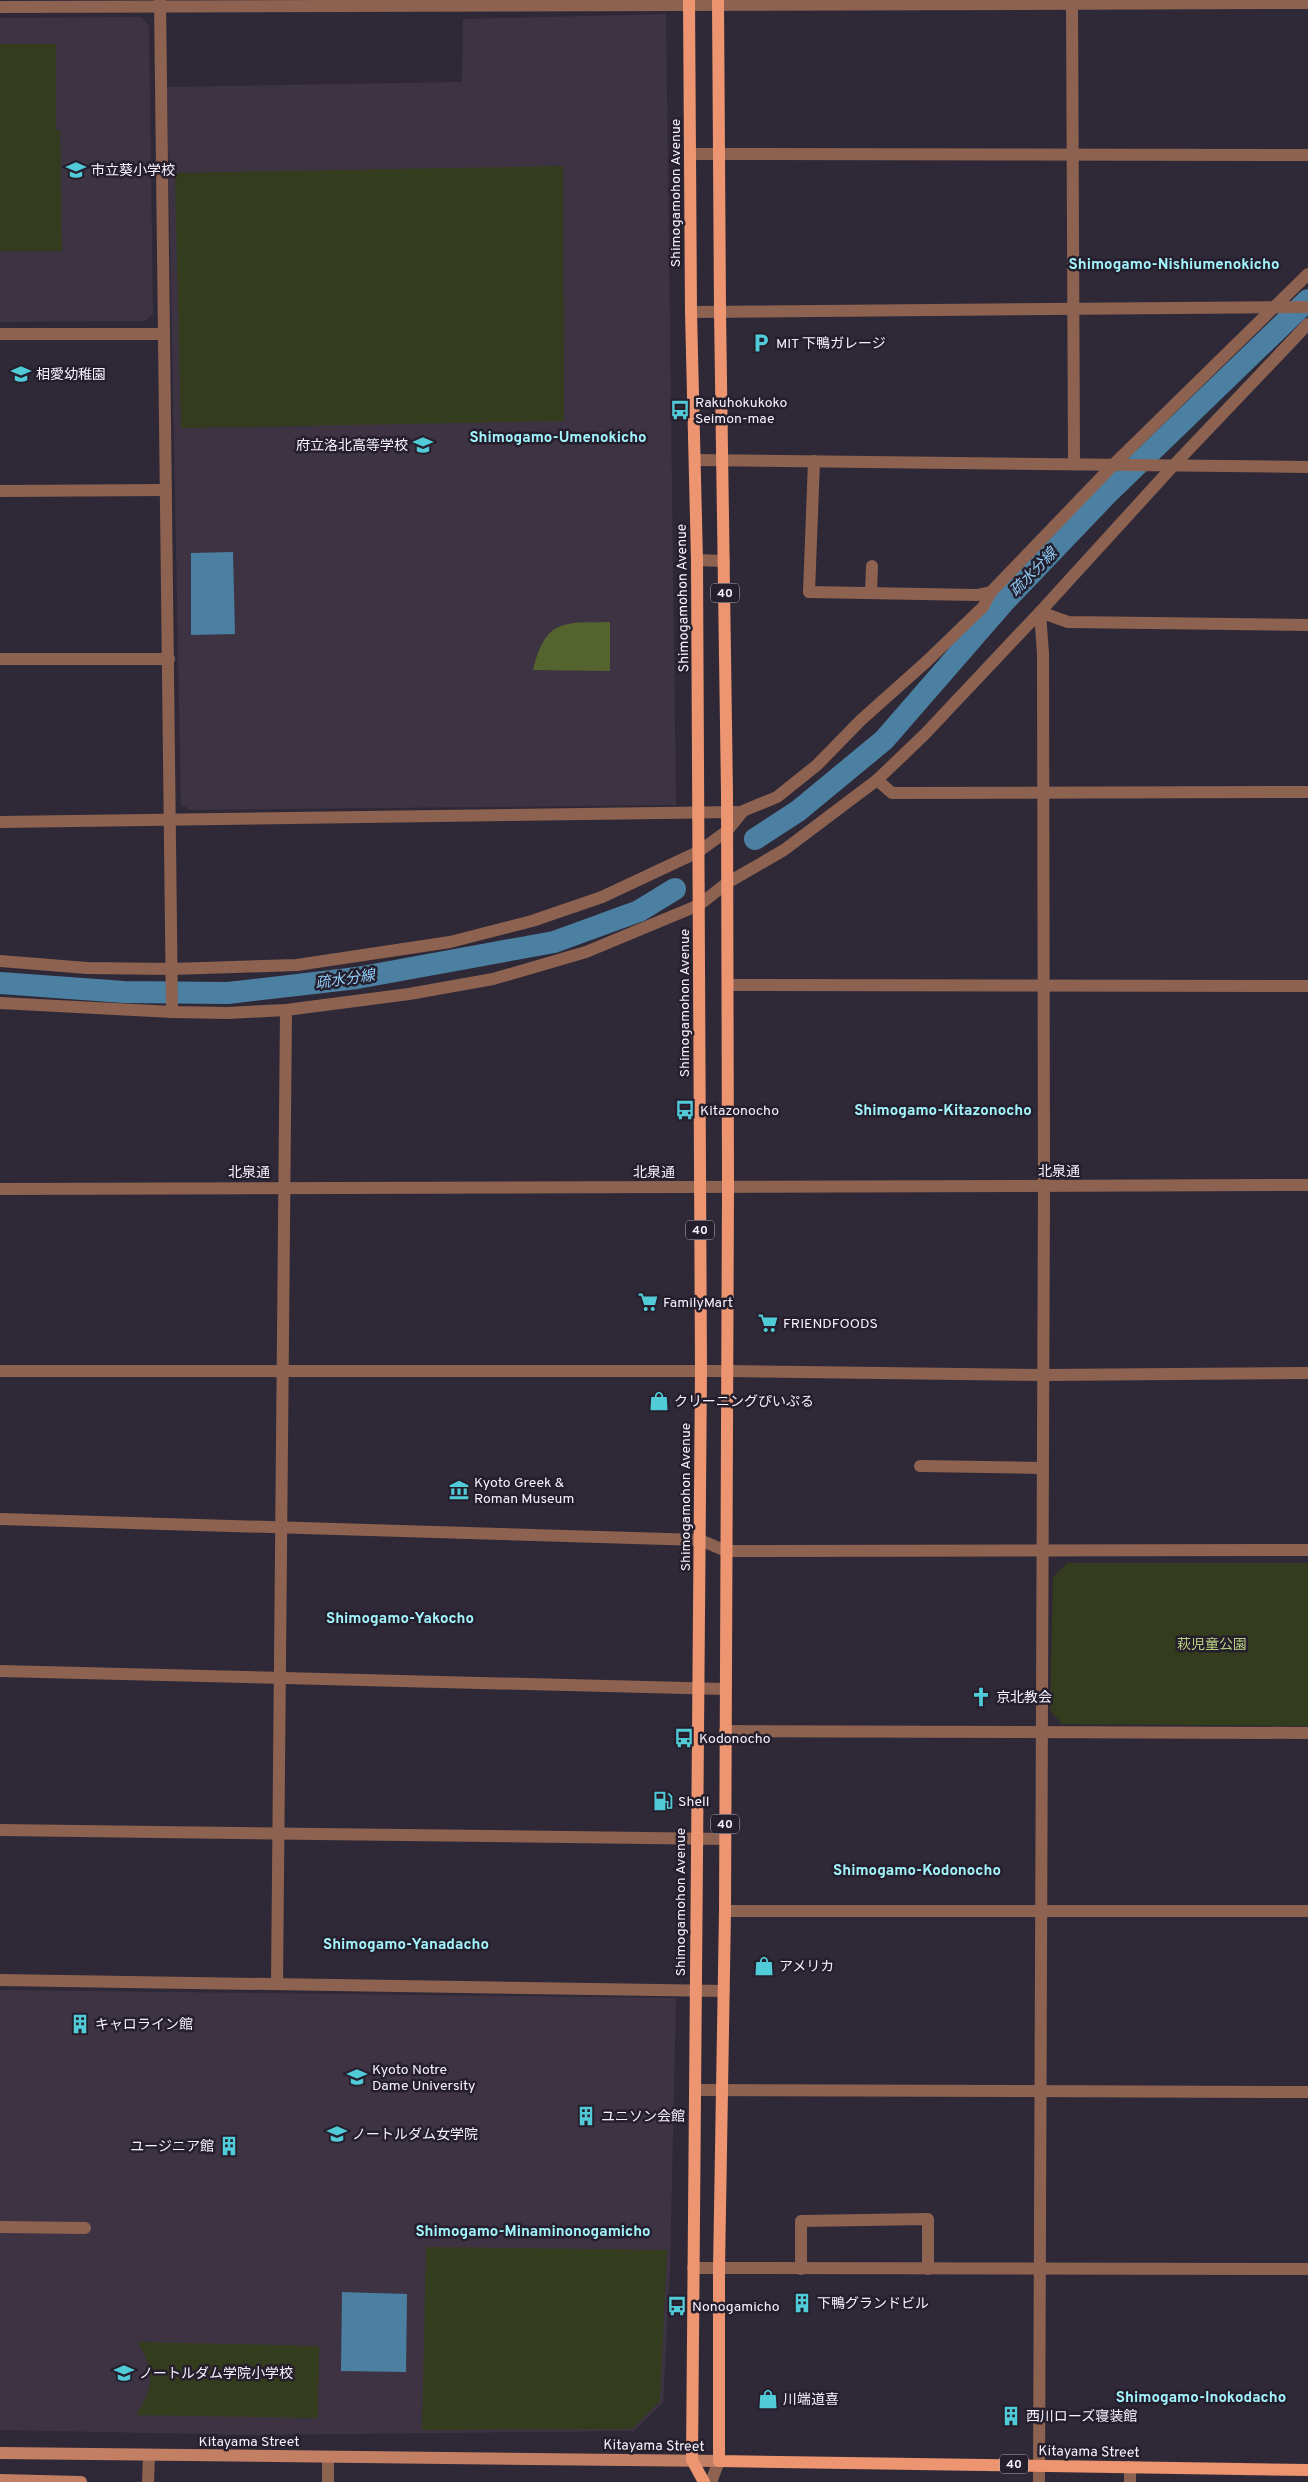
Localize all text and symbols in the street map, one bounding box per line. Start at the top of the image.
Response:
street label: Shimogamohon Avenue [668,119,685,267]
school or university icon: 市立葵小学校 [65,159,87,181]
place label: 市立葵小学校 [91,163,175,180]
district label: Shimogamo-Nishiumenokicho [1069,256,1279,275]
parking icon: MIT 下鴨ガレージ [750,332,772,354]
place label: MIT 下鴨ガレージ [776,336,886,353]
school or university icon: 相愛幼稚園 [10,363,32,385]
place label: 相愛幼稚園 [36,367,106,384]
place label: Rakuhokukoko Seimon-mae [695,395,787,428]
bus stop icon: Rakuhokukoko Seimon-mae [669,399,691,421]
district label: Shimogamo-Umenokicho [469,429,647,448]
school or university icon: 府立洛北高等学校 [412,434,434,456]
place label: 府立洛北高等学校 [296,437,408,455]
street label: Shimogamohon Avenue [674,524,693,672]
water label: 疏水分線 [1006,543,1063,601]
road number: 40 [711,584,739,602]
street label: Shimogamohon Avenue [677,929,694,1077]
water label: 疏水分線 [314,967,378,994]
bus stop icon: Kitazonocho [674,1099,696,1121]
district label: Shimogamo-Kitazonocho [854,1102,1032,1121]
place label: Kitazonocho [700,1103,779,1120]
street label: 北泉通 [1038,1163,1080,1181]
street label: 北泉通 [228,1164,270,1182]
street label: 北泉通 [633,1164,675,1182]
road number: 40 [686,1220,714,1240]
supermarket icon: FamilyMart [637,1291,659,1313]
place label: FamilyMart [663,1295,733,1312]
supermarket icon: FRIENDFOODS [757,1312,779,1334]
place label: FRIENDFOODS [783,1316,878,1333]
shop icon: クリーニングぴいぷる [648,1390,670,1412]
place label: クリーニングぴいぷる [674,1394,814,1411]
street label: Shimogamohon Avenue [678,1423,695,1571]
place label: Kyoto Greek & Roman Museum [474,1475,574,1508]
museum icon: Kyoto Greek & Roman Museum [448,1479,470,1501]
district label: Shimogamo-Yakocho [326,1610,474,1629]
park label: 萩児童公園 [1177,1637,1247,1654]
church icon: 京北教会 [970,1686,992,1708]
place label: 京北教会 [996,1689,1052,1707]
bus stop icon: Kodonocho [673,1727,695,1749]
place label: Kodonocho [699,1731,771,1748]
fuel station icon: Shell [652,1790,674,1812]
place label: Shell [678,1794,709,1811]
road number: 40 [711,1815,739,1834]
street label: Shimogamohon Avenue [673,1828,690,1976]
district label: Shimogamo-Kodonocho [833,1862,1001,1881]
district label: Shimogamo-Yanadacho [323,1936,489,1955]
shop icon: アメリカ [753,1955,775,1977]
place label: アメリカ [779,1959,834,1976]
building icon: キャロライン館 [69,2013,91,2035]
place label: キャロライン館 [95,2017,193,2034]
place label: Kyoto Notre Dame University [372,2062,475,2095]
school or university icon: Kyoto Notre Dame University [346,2066,368,2088]
building icon: ユニソン会館 [575,2105,597,2127]
place label: ユニソン会館 [601,2109,685,2126]
school or university icon: ノートルダム女学院 [326,2123,348,2145]
place label: ノートルダム女学院 [352,2127,478,2144]
building icon: ユージニア館 [218,2135,240,2157]
place label: ユージニア館 [130,2139,214,2156]
district label: Shimogamo-Minaminonogamicho [415,2223,651,2242]
building icon: 下鴨グランドビル [791,2292,813,2314]
bus stop icon: Nonogamicho [666,2295,688,2317]
place label: 下鴨グランドビル [817,2296,929,2313]
place label: Nonogamicho [692,2299,780,2316]
school or university icon: ノートルダム学院小学校 [113,2362,135,2384]
place label: ノートルダム学院小学校 [139,2366,293,2383]
shop icon: 川端道喜 [757,2388,779,2410]
district label: Shimogamo-Inokodacho [1116,2389,1286,2408]
place label: 川端道喜 [783,2392,839,2409]
building icon: 西川ローズ寝装館 [1000,2405,1022,2427]
place label: 西川ローズ寝装館 [1026,2408,1137,2426]
street label: Kitayama Street [198,2434,300,2451]
street label: Kitayama Street [603,2437,705,2456]
street label: Kitayama Street [1038,2443,1140,2462]
road number: 40 [1000,2454,1028,2474]

